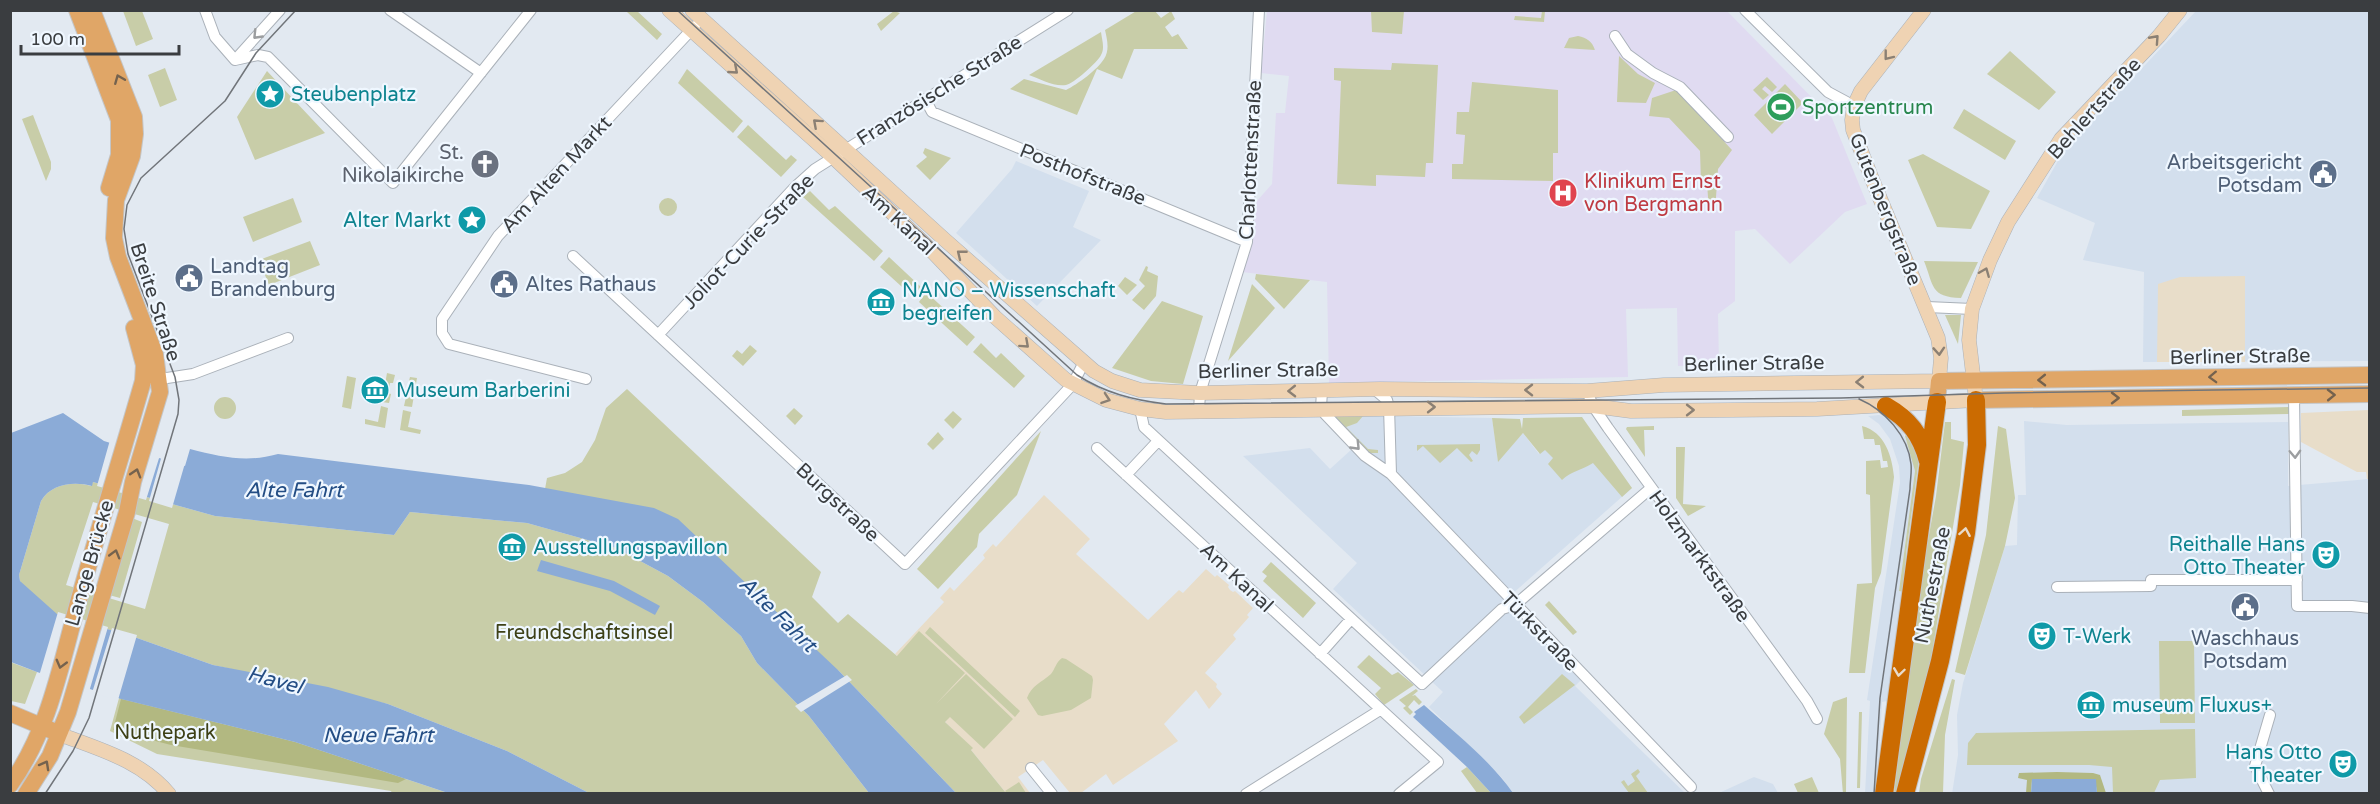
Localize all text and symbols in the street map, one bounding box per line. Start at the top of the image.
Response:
scale bar [21,18,178,56]
text: 100 m [30,28,85,50]
one-way arrow [253,28,264,38]
street label: Französische Straße [852,30,1027,151]
one-way arrow [2148,36,2159,46]
one-way arrow [1885,50,1896,61]
street label: Behlertstraße [2043,53,2147,164]
one-way arrow [727,63,738,74]
one-way arrow [114,74,127,84]
place icon: Steubenplatz [254,78,286,110]
street label: Charlottenstraße [1235,79,1267,241]
place label: Steubenplatz [291,83,416,107]
sports icon: Sportzentrum [1765,91,1797,123]
place label: Sportzentrum [1802,96,1933,120]
street label: Am Alten Markt [496,111,617,238]
one-way arrow [813,119,823,130]
street label: Gutenbergstraße [1844,130,1927,289]
street label: Posthofstraße [1016,139,1149,211]
place label: St. Nikolaikirche [342,141,464,188]
church icon: St. Nikolaikirche [469,148,501,180]
place label: Arbeitsgericht Potsdam [2167,151,2302,198]
public building icon: Arbeitsgericht Potsdam [2307,158,2339,190]
street label: Joliot-Curie-Straße [678,169,819,314]
place label: Klinikum Ernst von Bergmann [1584,170,1723,217]
hospital icon: Klinikum Ernst von Bergmann [1547,177,1579,209]
street label: Am Kanal [857,181,940,261]
place icon: Alter Markt [456,204,488,236]
place label: Alter Markt [343,209,451,233]
street label: Breite Straße [125,240,186,365]
one-way arrow [957,250,968,261]
place label: Landtag Brandenburg [210,255,336,302]
public building icon: Landtag Brandenburg [173,262,205,294]
one-way arrow [1978,267,1990,278]
public building icon: Altes Rathaus [488,268,520,300]
place label: Altes Rathaus [525,273,656,297]
place label: NANO – Wissenschaft begreifen [902,279,1116,326]
museum icon: NANO – Wissenschaft begreifen [865,286,897,318]
one-way arrow [1019,337,1029,348]
street label: Berliner Straße [2169,344,2311,370]
one-way arrow [1933,347,1946,356]
street label: Berliner Straße [1683,351,1825,377]
street label: Berliner Straße [1197,358,1339,384]
one-way arrow [2209,371,2218,383]
museum icon: Museum Barberini [359,374,391,406]
one-way arrow [2038,374,2047,386]
one-way arrow [1856,376,1865,388]
place label: Museum Barberini [396,379,570,403]
one-way arrow [1524,384,1533,396]
one-way arrow [1287,385,1296,397]
one-way arrow [2327,389,2336,401]
one-way arrow [1100,391,1110,404]
one-way arrow [2111,392,2120,404]
one-way arrow [1427,401,1436,413]
one-way arrow [1685,404,1694,416]
one-way arrow [1349,440,1360,450]
one-way arrow [2289,450,2302,459]
street label: Burgstraße [791,458,884,547]
one-way arrow [129,468,141,479]
water label: Alte Fahrt [245,478,345,503]
street label: Holzmarktstraße [1643,486,1755,627]
street label: Lange Brücke [60,497,119,629]
street label: Nuthestraße [1910,525,1956,646]
one-way arrow [1959,527,1971,537]
museum icon: Ausstellungspavillon [496,531,528,563]
place label: Reithalle Hans Otto Theater [2169,533,2305,580]
place label: Ausstellungspavillon [533,536,728,560]
street label: Am Kanal [1195,538,1278,618]
theatre icon: Reithalle Hans Otto Theater [2310,539,2342,571]
one-way arrow [108,549,120,560]
water label: Alte Fahrt [734,571,823,659]
street label: Türkstraße [1496,587,1583,676]
public building icon: Waschhaus Potsdam [2229,591,2261,623]
theatre icon: T-Werk [2026,620,2058,652]
park label: Freundschaftsinsel [495,621,673,645]
place label: T-Werk [2063,625,2131,649]
place label: Waschhaus Potsdam [2191,627,2299,674]
one-way arrow [56,658,68,668]
water label: Havel [245,661,308,700]
one-way arrow [1893,667,1905,677]
museum icon: museum Fluxus+ [2075,689,2107,721]
place label: museum Fluxus+ [2112,694,2272,718]
park label: Nuthepark [114,721,216,745]
water label: Neue Fahrt [323,723,435,748]
place label: Hans Otto Theater [2225,741,2322,788]
theatre icon: Hans Otto Theater [2327,748,2359,780]
one-way arrow [38,761,49,771]

